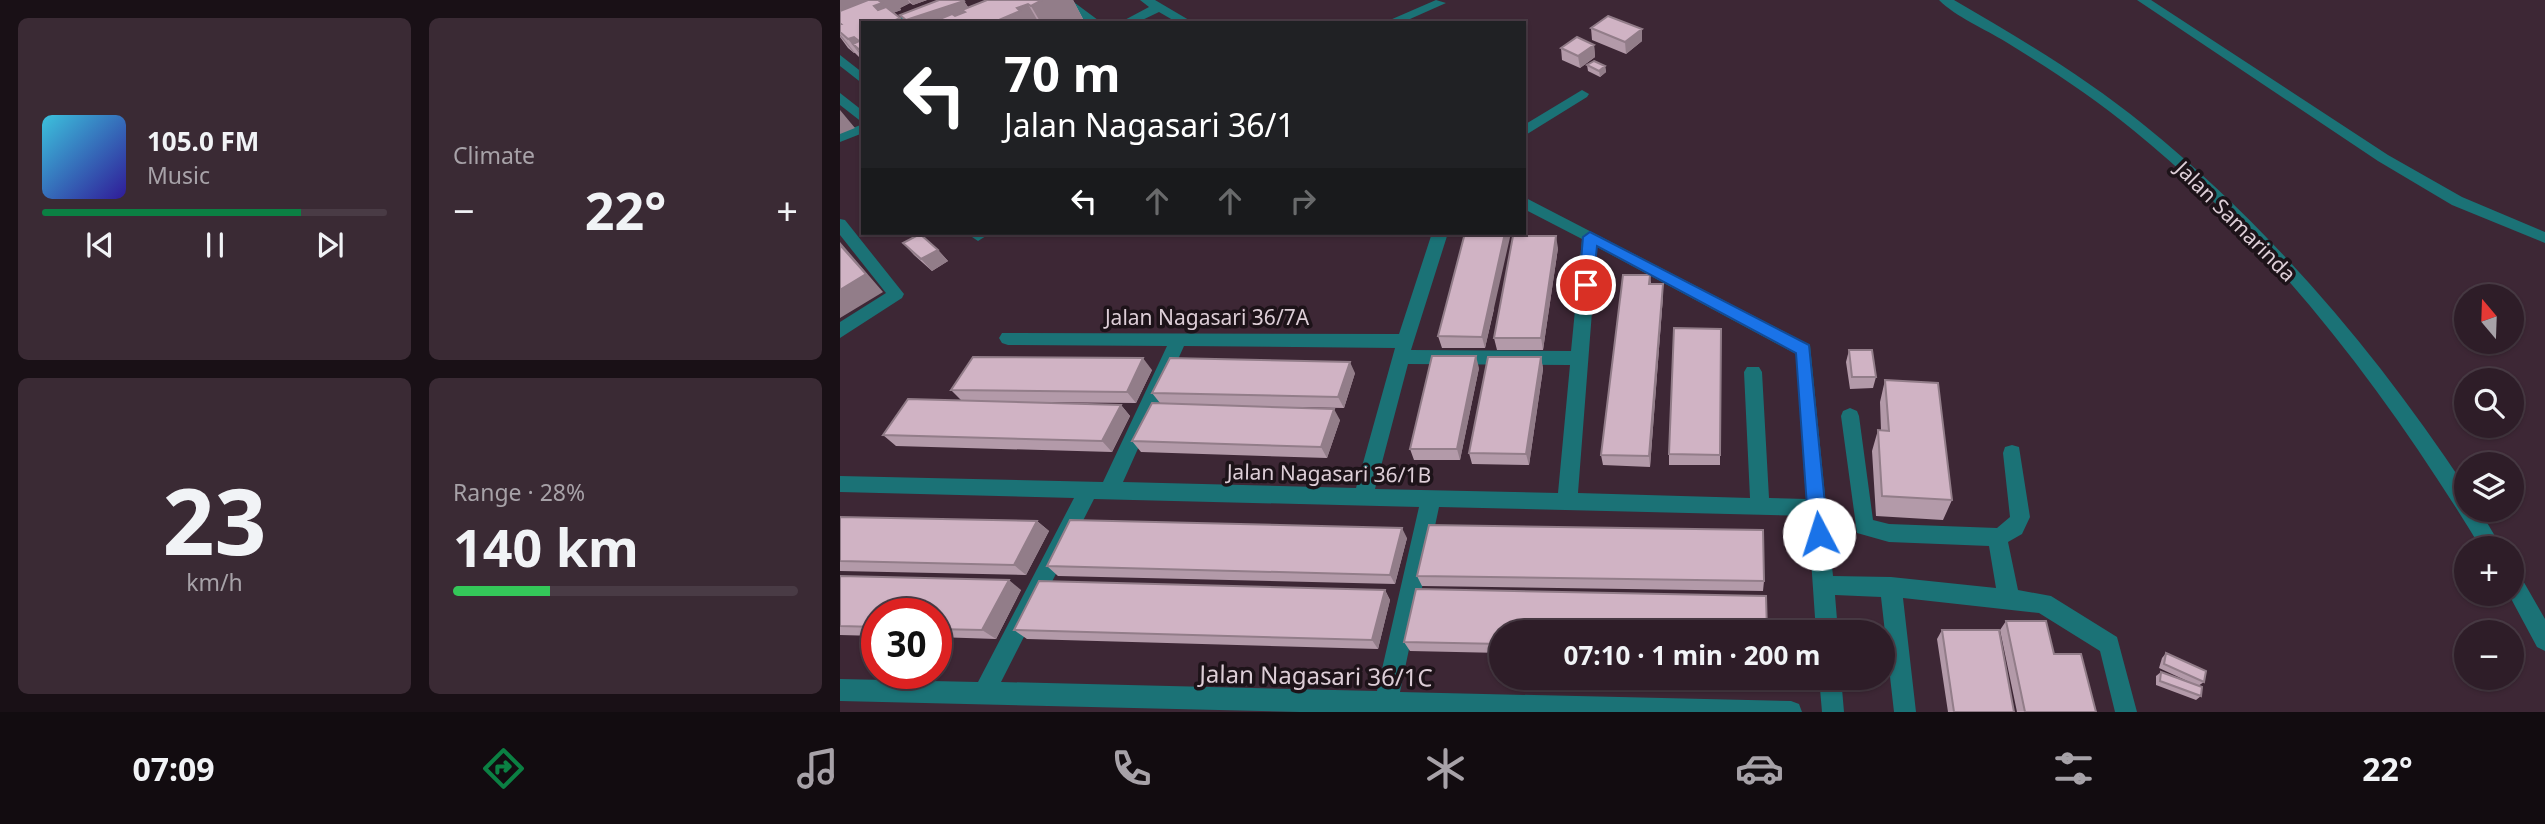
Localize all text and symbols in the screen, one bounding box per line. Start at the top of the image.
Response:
text: 70 m [1004,40,1121,106]
icon: left [889,49,980,140]
text: Jalan Nagasari 36/1 [1004,103,1295,146]
text: 105.0 FM [147,123,259,159]
text: Climate [453,139,535,171]
street label: Jalan Samarinda [2168,153,2302,287]
text: Music [147,159,210,191]
text: 22° [585,174,666,245]
icon: left [1065,182,1103,220]
icon: ahead [1138,182,1176,220]
icon: ahead [1211,182,1249,220]
icon: right [1284,182,1322,220]
text: − [453,184,475,236]
text: + [776,184,798,236]
icon: previous [81,226,119,264]
icon: pause [196,226,234,264]
icon: next [311,226,349,264]
pin [1556,255,1616,315]
icon: arrive [1567,266,1605,304]
north arrow [2454,284,2524,354]
map controls [2454,284,2524,690]
street label: Jalan Nagasari 36/7A [1103,303,1310,331]
button: search [2454,368,2524,438]
button: layers [2454,452,2524,522]
street label: Jalan Nagasari 36/1B [1225,457,1431,489]
text: 23 [162,458,267,582]
text: Range · 28% [453,476,585,508]
position arrow [1782,497,1856,571]
text: 140 km [453,511,639,582]
button: + [2454,536,2524,606]
text: km/h [186,566,243,598]
speed limit sign: 30 [861,598,952,689]
button: − [2454,620,2524,690]
text: 07:10 · 1 min · 200 m [1564,637,1820,673]
street label: Jalan Nagasari 36/1C [1197,656,1433,694]
icon: directions [479,744,528,793]
icon: music [793,744,842,793]
icon: phone [1107,744,1156,793]
icon: climate [1421,744,1470,793]
icon: car [1735,744,1784,793]
icon: filters [2049,744,2098,793]
text: 07:09 [132,747,215,790]
text: 22° [2362,747,2413,790]

